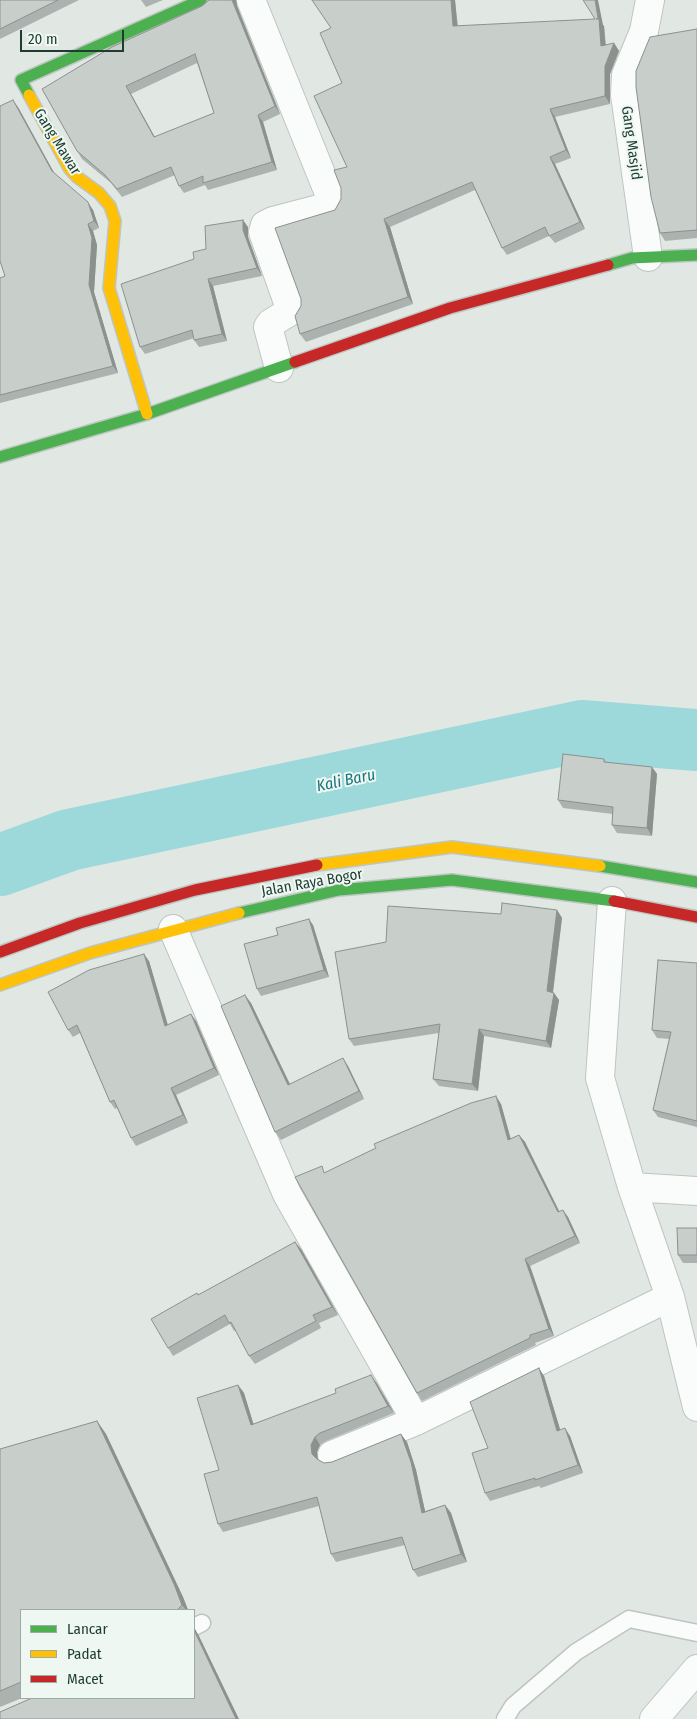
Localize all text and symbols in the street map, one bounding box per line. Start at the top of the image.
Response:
scale bar [22,20,126,52]
text: 20 m [28,30,58,48]
street label: Gang Masjid [617,105,645,181]
street label: Gang Mawar [30,106,84,178]
water label: Kali Baru [315,765,377,797]
street label: Jalan Raya Bogor [260,865,364,901]
legend [20,1609,195,1699]
text: Lancar [67,1620,108,1638]
text: Padat [67,1645,102,1663]
text: Macet [67,1670,103,1688]

